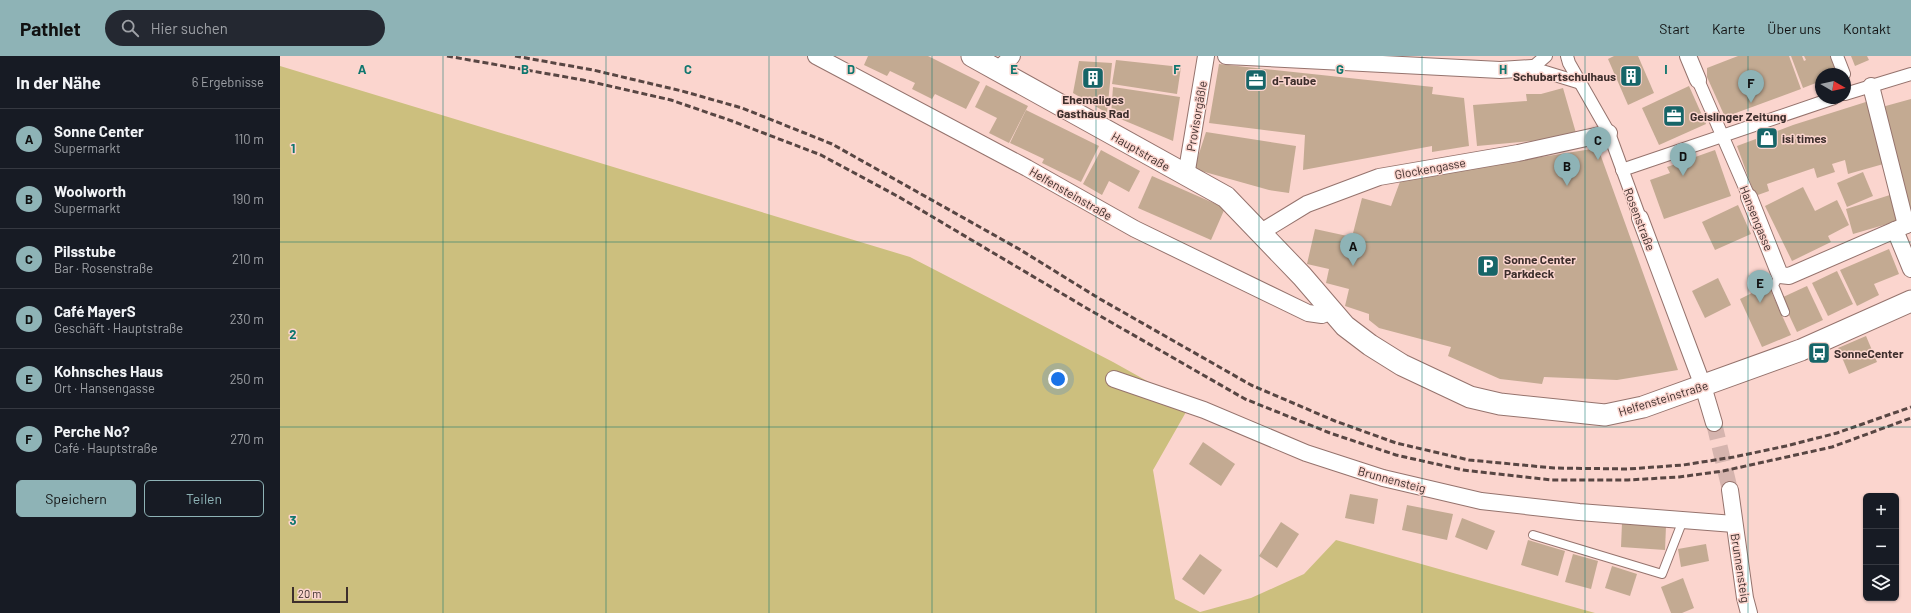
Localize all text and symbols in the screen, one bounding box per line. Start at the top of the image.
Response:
search box [105,10,385,46]
text: Pathlet [20,17,81,40]
icon: search [119,17,141,39]
text: Hier suchen [151,19,228,37]
text: Start [1659,20,1690,37]
text: Karte [1712,20,1745,37]
text: Über uns [1767,20,1821,37]
text: Kontakt [1843,20,1891,37]
text: A [358,61,367,77]
text: B [521,61,529,77]
text: C [684,61,692,77]
text: D [847,61,855,77]
text: E [1010,61,1018,77]
text: F [1173,61,1181,77]
text: G [1336,61,1344,77]
text: H [1499,61,1507,77]
text: I [1664,61,1668,77]
building icon: Schubartschulhaus [1618,63,1644,89]
building icon: Ehemaliges Gasthaus Rad [1080,65,1106,91]
office icon: d-Taube [1243,67,1269,93]
north arrow [1815,68,1851,104]
place label: Schubartschulhaus [1513,69,1616,83]
pin: F [1738,70,1764,103]
text: In der Nähe [16,72,101,92]
place label: d-Taube [1272,73,1317,87]
text: 6 Ergebnisse [192,74,264,90]
street label: Provisorgäßle [1183,80,1209,152]
place label: Ehemaliges Gasthaus Rad [1057,92,1129,120]
office icon: Geislinger Zeitung [1661,103,1687,129]
place label: Geislinger Zeitung [1690,109,1787,123]
text: Sonne Center [54,122,144,140]
shop icon: isi times [1754,125,1780,151]
pin: C [1585,127,1611,160]
street label: Hauptstraße [1109,129,1173,173]
text: A [25,131,33,147]
text: 110 m [234,131,264,147]
place label: isi times [1782,131,1827,145]
text: Supermarkt [54,140,121,156]
text: 1 [291,140,295,156]
pin: D [1670,143,1696,176]
pin: B [1554,153,1580,186]
street label: Glockengasse [1393,155,1467,181]
street label: Helfensteinstraße [1027,164,1115,222]
text: Woolworth [54,182,126,200]
street label: Hansengasse [1738,183,1776,253]
street label: Rosenstraße [1622,186,1658,252]
text: B [25,191,33,207]
text: 190 m [232,191,264,207]
text: Supermarkt [54,200,121,216]
pin: A [1340,233,1366,266]
text: Pilsstube [54,242,116,260]
text: C [25,251,33,267]
text: 210 m [232,251,264,267]
place label: Sonne Center Parkdeck [1504,252,1576,280]
parking icon: Sonne Center Parkdeck [1475,253,1501,279]
text: Bar · Rosenstraße [54,260,153,276]
pin: E [1747,270,1773,303]
text: Café MayerS [54,302,136,320]
text: D [25,311,33,327]
text: 230 m [230,311,264,327]
text: Geschäft · Hauptstraße [54,320,183,336]
text: 2 [289,326,297,342]
bus stop icon: SonneCenter [1806,340,1832,366]
place label: SonneCenter [1834,346,1904,360]
text: Kohnsches Haus [54,362,163,380]
your location [1048,369,1068,389]
text: E [25,371,33,387]
text: 250 m [230,371,264,387]
street label: Helfensteinstraße [1616,378,1710,418]
text: Ort · Hansengasse [54,380,155,396]
text: Perche No? [54,422,130,440]
text: F [25,431,33,447]
text: 270 m [230,431,264,447]
text: Café · Hauptstraße [54,440,158,456]
street label: Brunnensteig [1356,463,1428,495]
button: Speichern [16,480,136,517]
button: Teilen [144,480,264,517]
map controls [1863,493,1899,601]
button: + [1863,493,1899,529]
text: 3 [289,512,297,528]
button: − [1863,529,1899,565]
street label: Brunnensteig [1729,532,1753,604]
button: layers [1863,565,1899,601]
scale bar [292,585,348,604]
text: 20 m [298,587,321,600]

